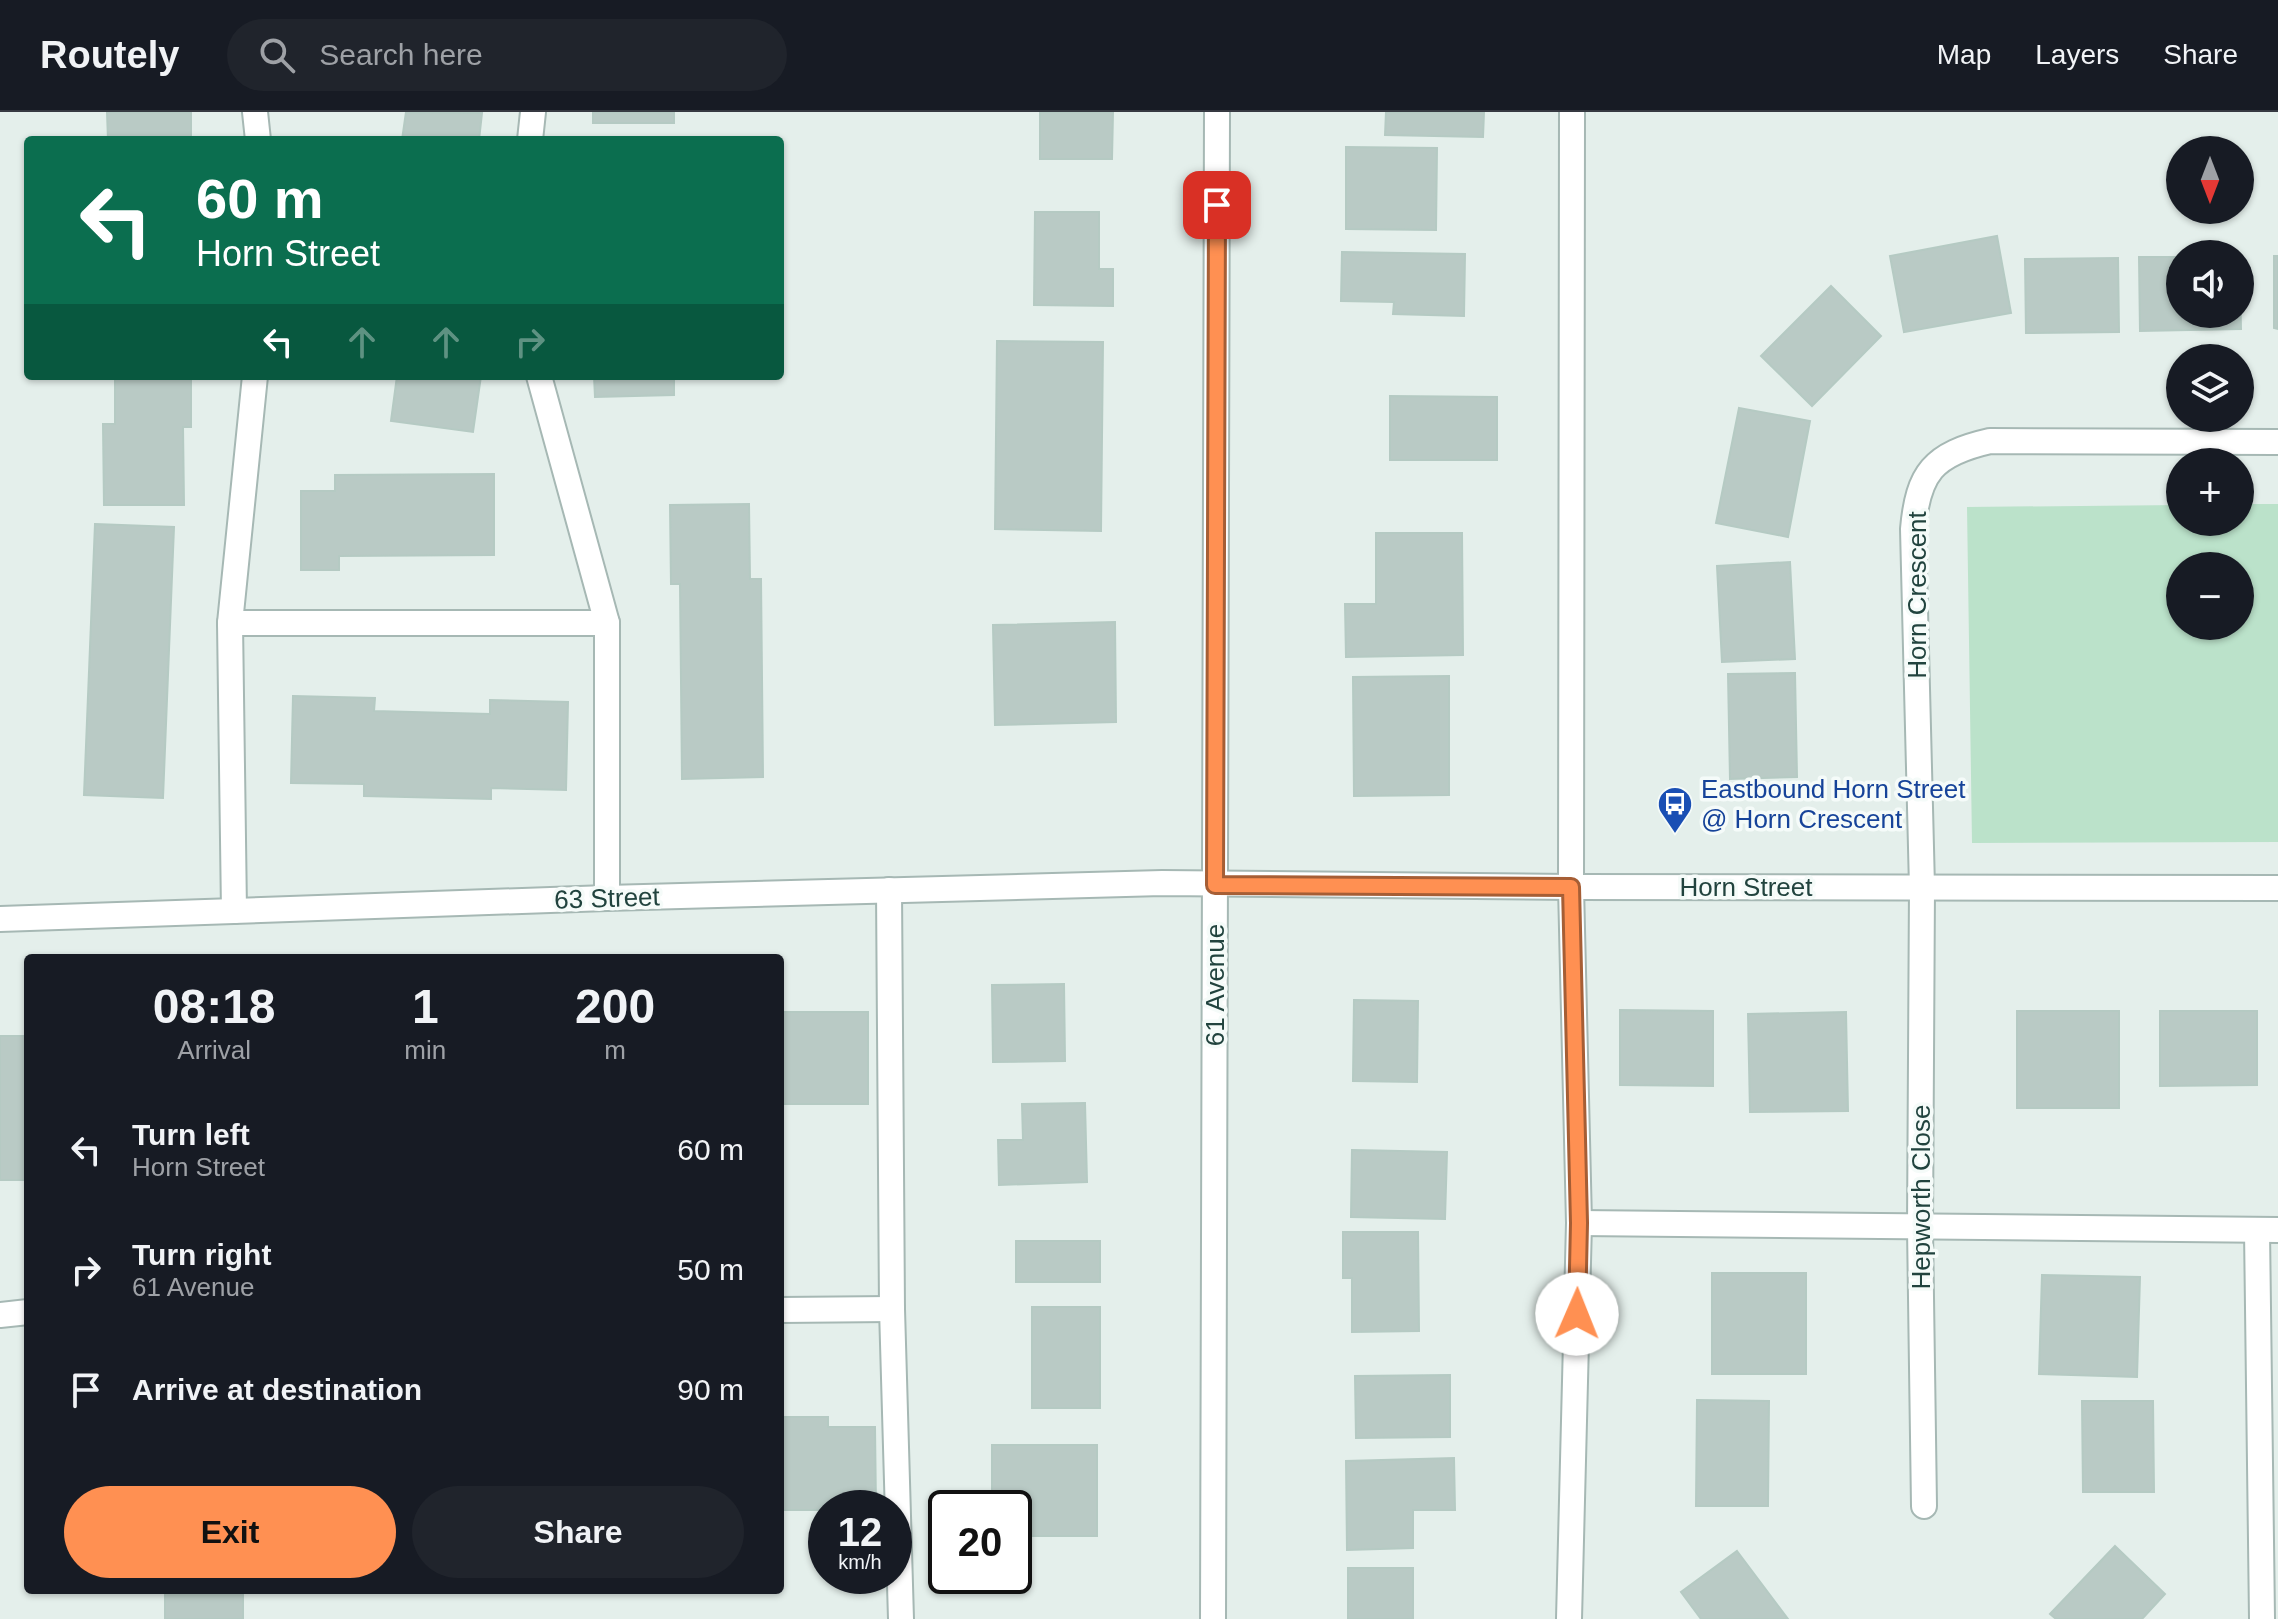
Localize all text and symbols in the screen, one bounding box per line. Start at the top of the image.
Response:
search box [227,19,787,91]
icon: search [255,33,299,77]
text: Routely [40,34,179,76]
text: Search here [319,38,483,71]
text: Map [1937,39,1991,70]
text: Layers [2035,39,2119,70]
text: Share [2163,39,2238,70]
north arrow [2166,136,2254,224]
map controls [2166,136,2254,640]
text: 60 m [196,167,324,230]
icon: left [64,168,168,272]
pin [1183,171,1251,239]
icon: arrive [1195,183,1239,227]
text: Horn Street [196,233,380,274]
button: sound [2166,240,2254,328]
icon: left [256,320,300,364]
icon: ahead [340,320,384,364]
icon: ahead [424,320,468,364]
icon: right [508,320,552,364]
button: layers [2166,344,2254,432]
button: + [2166,448,2254,536]
street label: Horn Crescent [1902,510,1932,679]
button: − [2166,552,2254,640]
place label: Eastbound Horn Street @ Horn Crescent [1701,774,1966,834]
bus stop icon: Eastbound Horn Street @ Horn Crescent [1656,785,1694,835]
street label: Horn Street [1680,872,1813,902]
street label: 63 Street [554,881,661,915]
street label: 61 Avenue [1200,924,1230,1046]
text: 08:18 [153,980,276,1033]
text: 1 [412,980,439,1033]
text: 200 [575,980,655,1033]
text: Arrival [177,1035,251,1065]
text: min [404,1035,446,1065]
text: m [604,1035,626,1065]
street label: Hepworth Close [1906,1105,1936,1289]
text: Turn left [132,1118,250,1151]
icon: left [64,1128,108,1172]
text: 60 m [677,1133,744,1166]
text: Horn Street [132,1152,265,1182]
text: Turn right [132,1238,271,1271]
icon: right [64,1248,108,1292]
text: 50 m [677,1253,744,1286]
text: 61 Avenue [132,1272,254,1302]
position arrow [1535,1272,1619,1356]
icon: arrive [64,1368,108,1412]
text: Arrive at destination [132,1373,422,1406]
text: 90 m [677,1373,744,1406]
button: Exit [64,1486,396,1578]
button: Share [412,1486,744,1578]
speed limit sign: 20 [928,1490,1032,1594]
text: 12 [838,1510,882,1554]
text: km/h [838,1551,882,1573]

